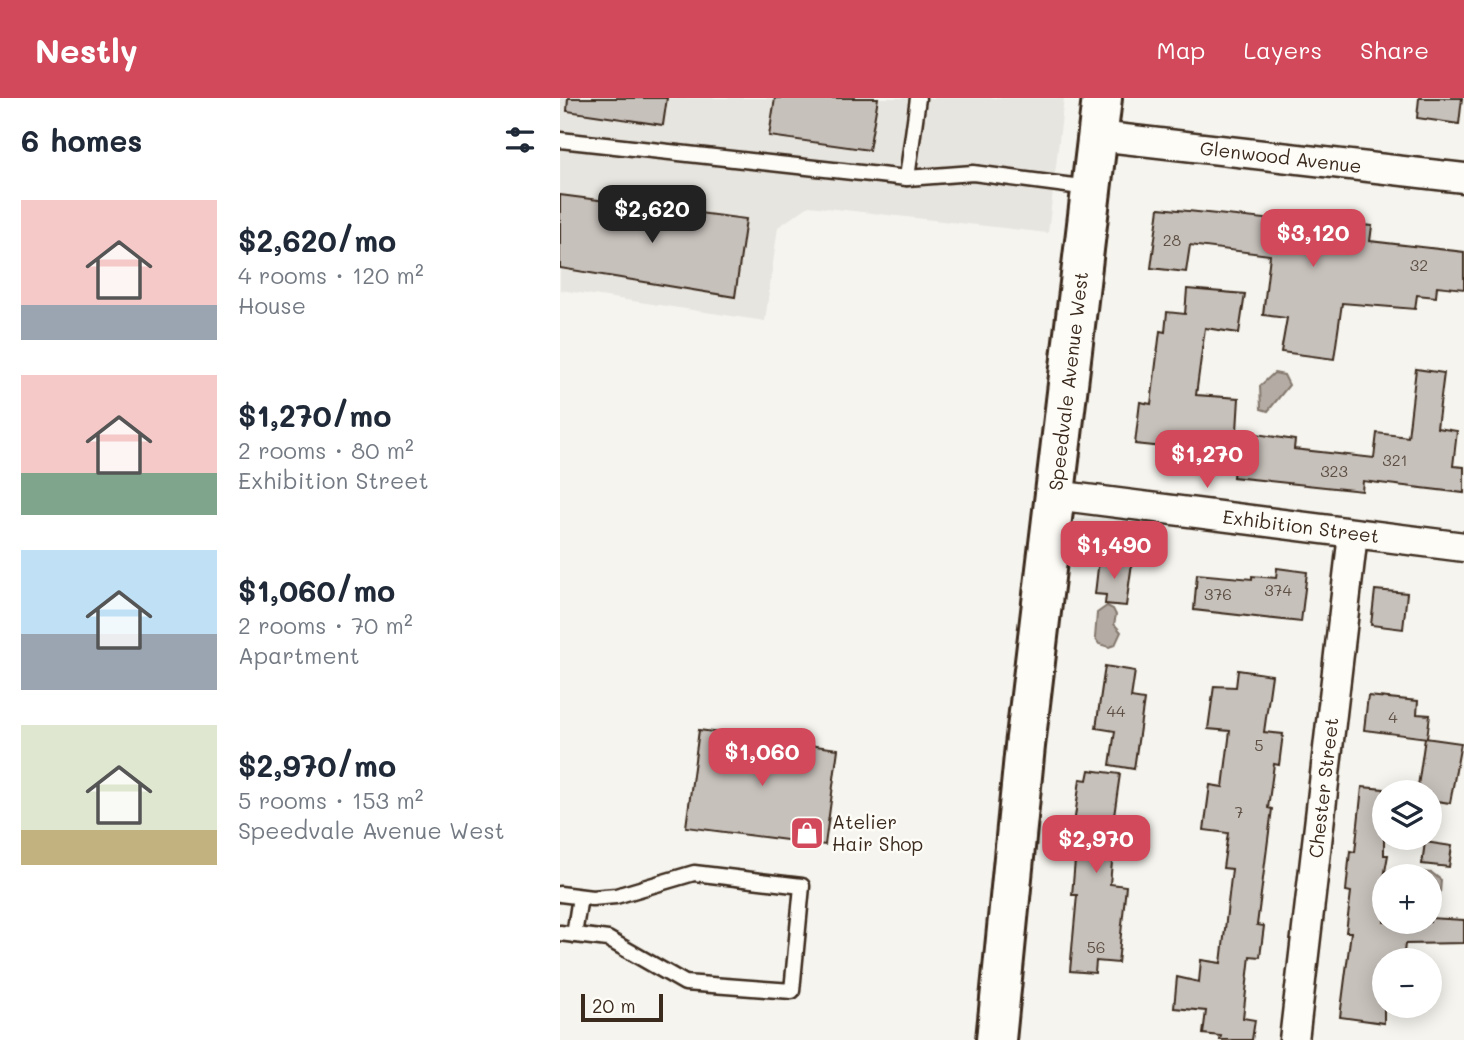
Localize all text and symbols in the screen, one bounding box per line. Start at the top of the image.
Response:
text: Nestly [35,28,138,71]
text: Map [1157,34,1205,65]
text: Layers [1243,34,1322,65]
text: Share [1360,34,1429,65]
text: 6 homes [21,120,142,160]
icon: filters [501,121,539,159]
street label: Glenwood Avenue [1199,135,1363,178]
pin: $2,620 [595,186,709,245]
text: $2,620 [614,193,690,223]
pin: $3,120 [1256,209,1370,269]
text: $3,120 [1277,217,1349,247]
text: $2,620/mo [238,220,396,260]
icon: home [77,228,161,312]
house number: 28 [1163,229,1182,250]
house number: 32 [1410,254,1428,275]
text: 4 rooms · 120 m² [238,260,424,290]
street label: Speedvale Avenue West [1042,270,1093,492]
text: House [238,290,306,320]
text: $1,270/mo [238,395,391,435]
icon: home [77,403,161,487]
pin: $1,270 [1150,430,1264,490]
text: 2 rooms · 80 m² [238,435,414,465]
text: $1,270 [1171,438,1243,468]
house number: 321 [1382,449,1408,470]
house number: 323 [1320,460,1348,481]
text: Exhibition Street [238,465,429,495]
street label: Exhibition Street [1221,503,1381,548]
pin: $1,490 [1057,522,1171,581]
text: $1,490 [1077,529,1151,559]
text: $1,060/mo [238,570,395,610]
icon: home [77,578,161,662]
house number: 374 [1264,579,1292,600]
house number: 376 [1204,583,1232,604]
text: 2 rooms · 70 m² [238,610,413,640]
text: Apartment [238,640,360,670]
house number: 44 [1107,700,1126,721]
house number: 4 [1388,706,1398,727]
street label: Chester Street [1302,716,1344,859]
pin: $1,060 [705,728,819,788]
house number: 5 [1254,734,1264,755]
text: $1,060 [725,736,799,766]
text: $2,970/mo [238,745,396,785]
icon: home [77,753,161,837]
map controls [1372,780,1442,1018]
button: layers [1372,780,1442,850]
text: 5 rooms · 153 m² [238,785,423,815]
house number: 7 [1235,801,1244,822]
place label: Atelier Hair Shop [832,809,923,856]
shop icon: Atelier Hair Shop [788,814,826,852]
text: Speedvale Avenue West [238,815,505,845]
pin: $2,970 [1039,816,1153,875]
text: $2,970 [1058,823,1134,853]
button: + [1372,864,1442,934]
house number: 56 [1087,936,1106,957]
button: − [1372,948,1442,1018]
scale bar [581,991,663,1023]
text: 20 m [592,993,636,1018]

